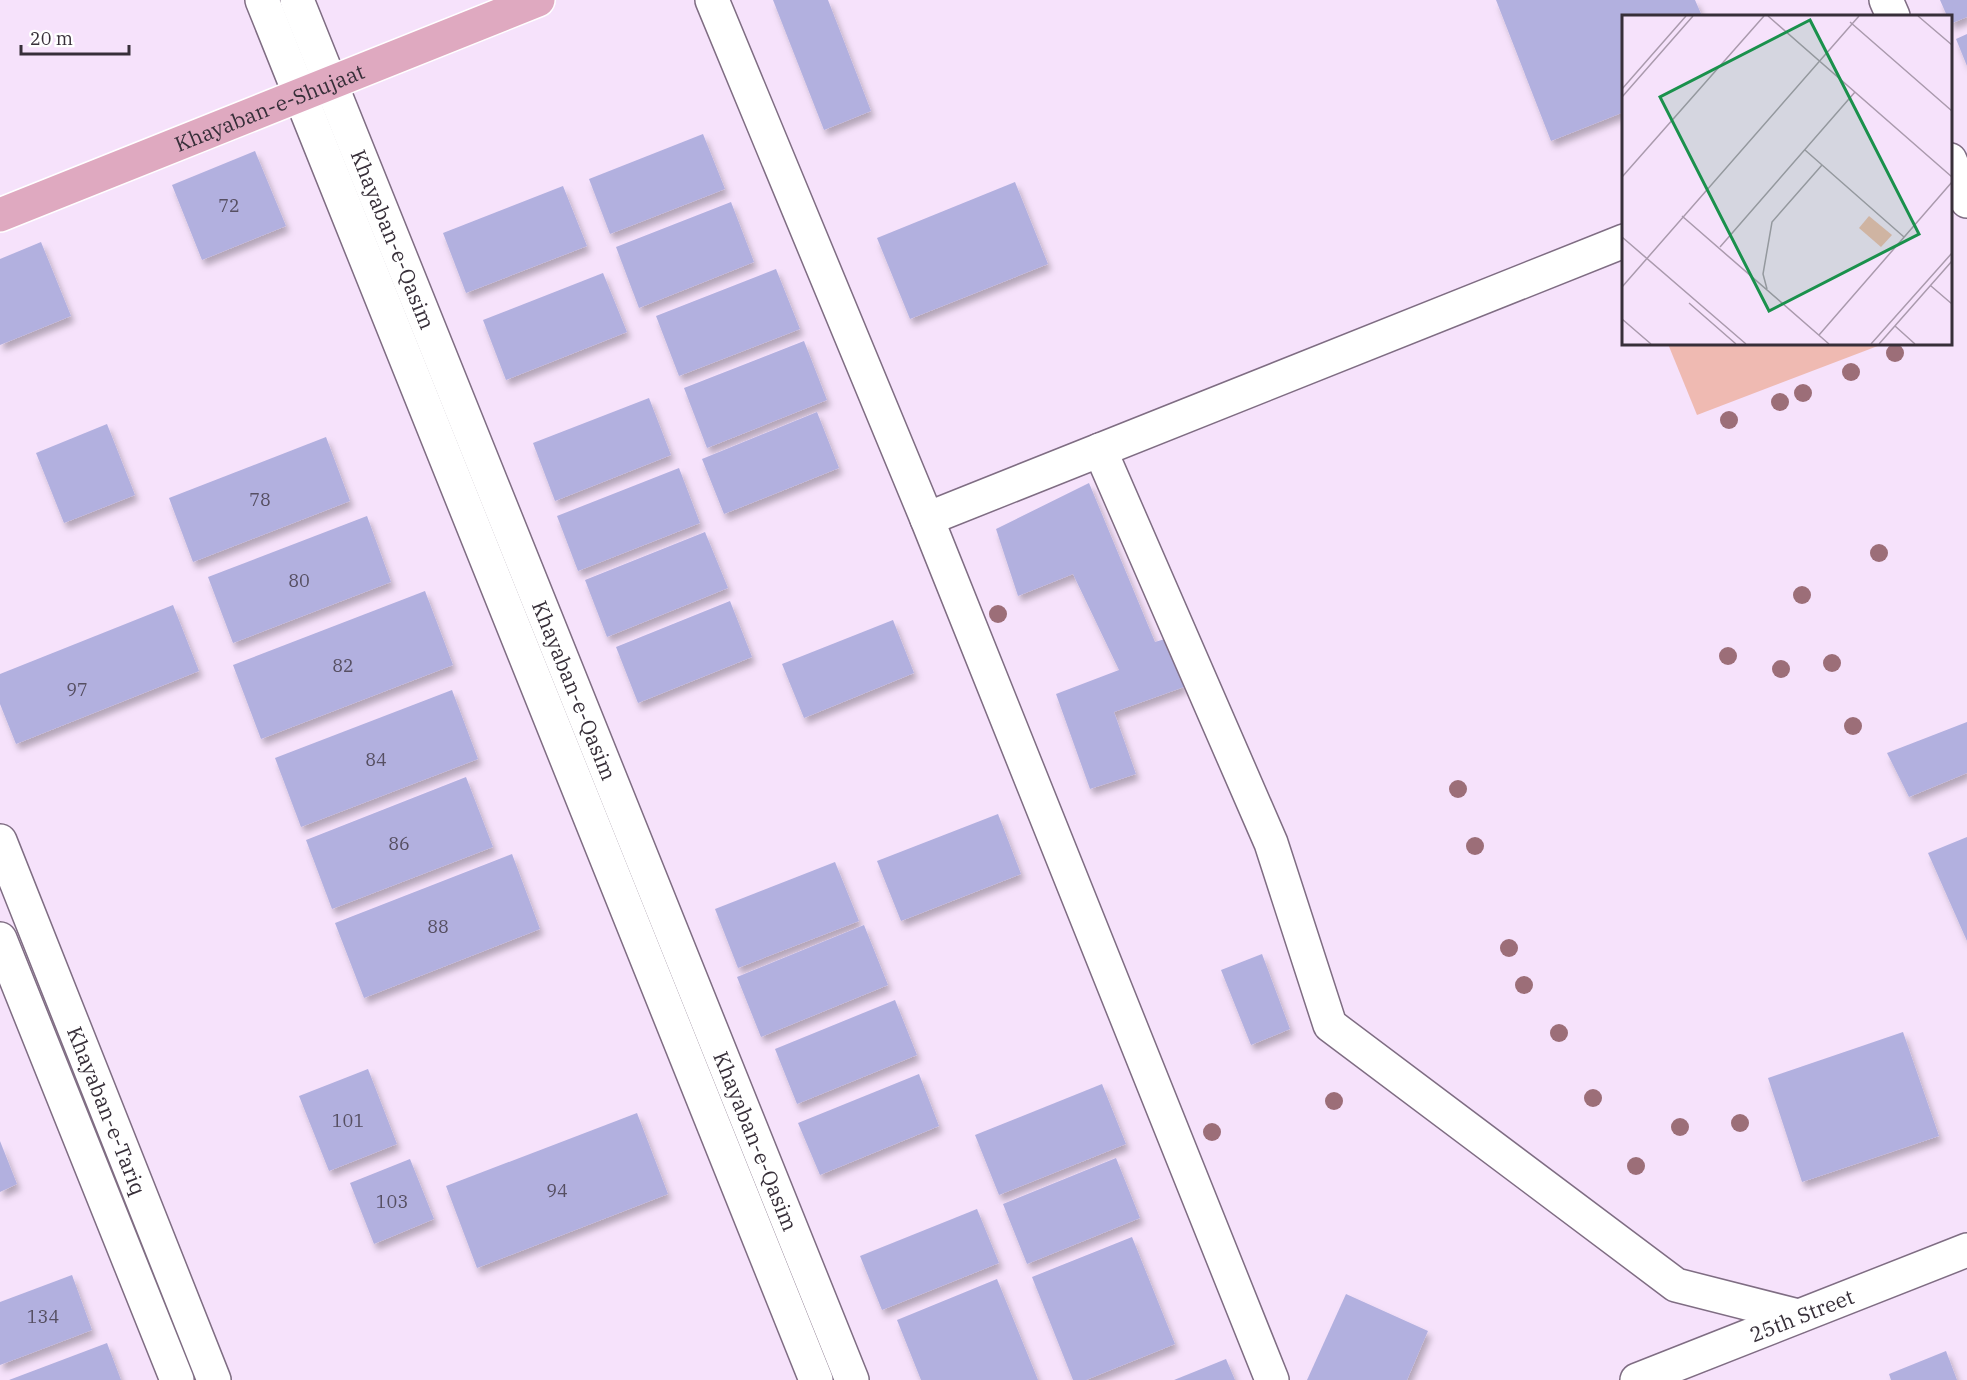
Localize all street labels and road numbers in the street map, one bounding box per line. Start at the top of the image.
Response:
street label: Khayaban-e-Shujaat [170,57,368,158]
street label: Khayaban-e-Qasim [345,145,442,333]
street label: Khayaban-e-Qasim [526,596,623,784]
street label: Khayaban-e-Tariq [61,1022,153,1199]
street label: Khayaban-e-Qasim [707,1047,805,1235]
street label: 25th Street [1746,1282,1858,1348]

